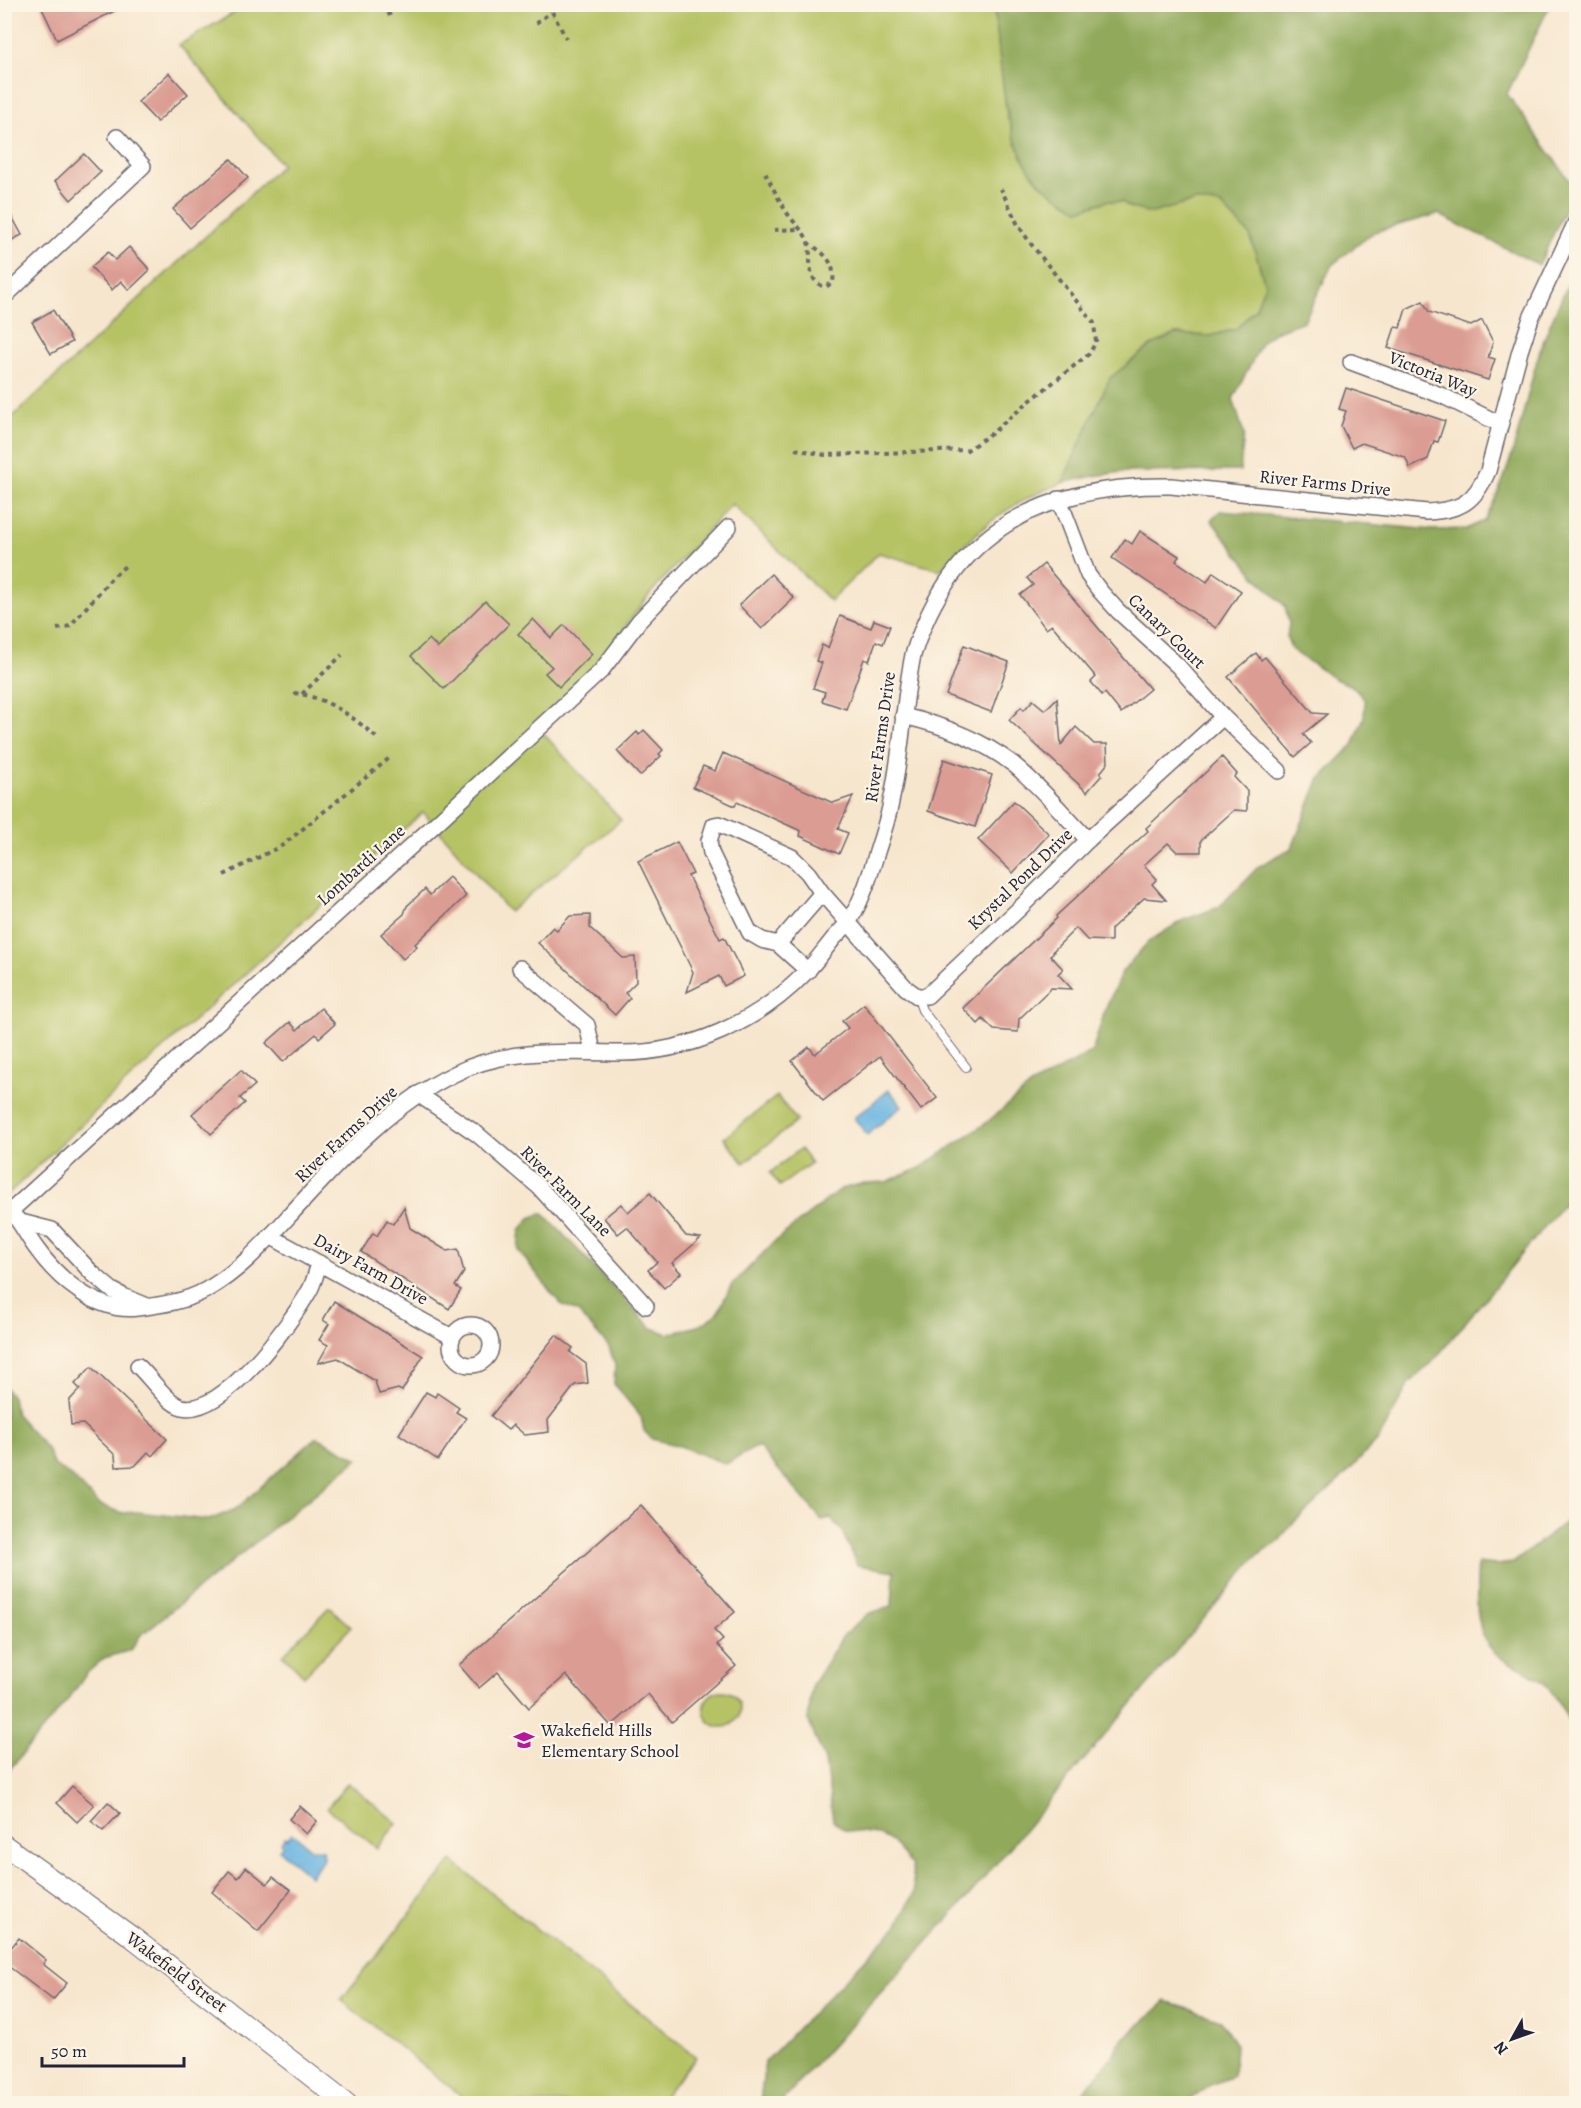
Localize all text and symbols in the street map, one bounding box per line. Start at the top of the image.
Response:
street label: Victoria Way [1384,345,1482,403]
street label: River Farms Drive [1258,464,1392,502]
street label: Canary Court [1123,588,1211,674]
street label: River Farms Drive [859,670,901,804]
street label: Lombardi Lane [312,819,410,911]
street label: Krystal Pond Drive [962,823,1078,935]
street label: River Farms Drive [290,1080,402,1188]
street label: River Farm Lane [515,1140,617,1242]
street label: Dairy Farm Drive [309,1228,433,1310]
place label: Wakefield Hills Elementary School [540,1718,679,1763]
school or university icon: Wakefield Hills Elementary School [512,1728,536,1752]
street label: Wakefield Street [121,1925,233,2018]
north arrow [1482,2009,1542,2069]
scale bar [42,2030,184,2068]
text: N [1489,2036,1513,2060]
text: 50 m [51,2039,87,2063]

